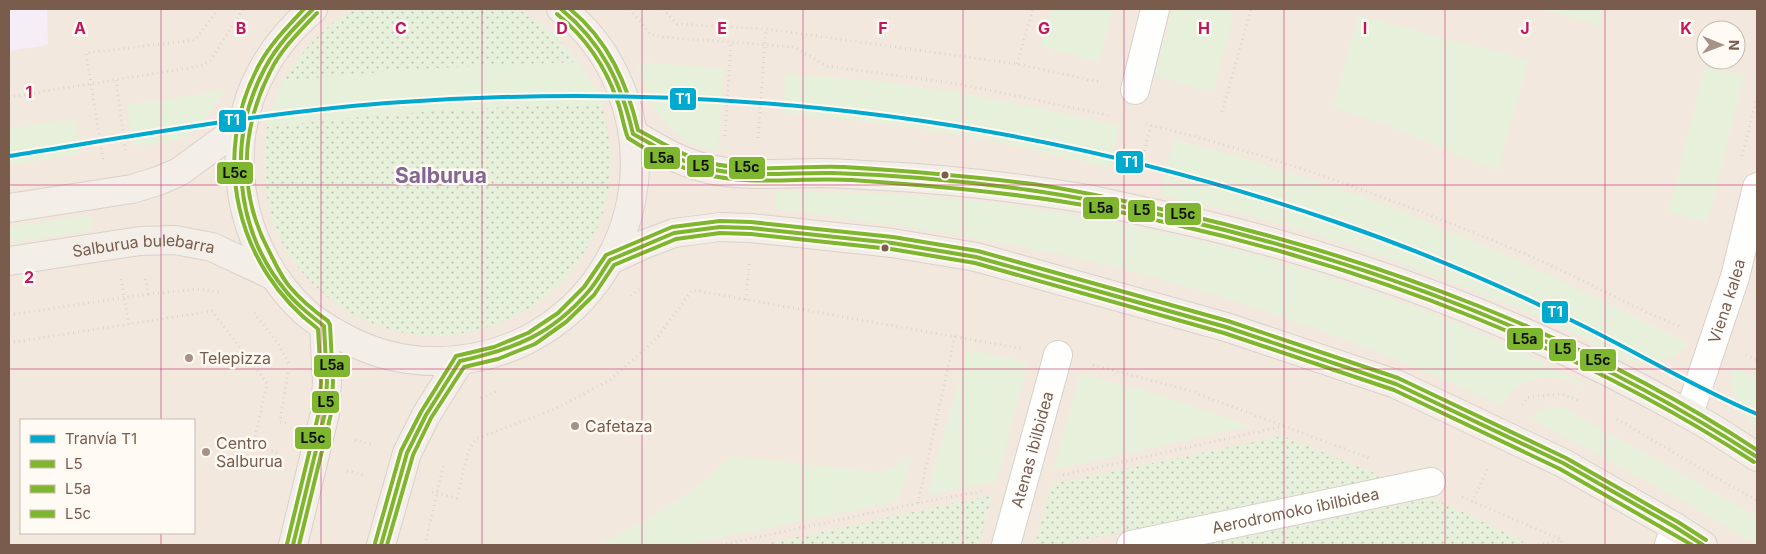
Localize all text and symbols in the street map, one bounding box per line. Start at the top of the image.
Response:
text: A [74,18,86,38]
text: B [236,18,246,38]
text: C [395,18,407,38]
text: D [556,18,568,38]
text: E [717,18,727,38]
text: F [878,18,888,38]
text: G [1038,18,1050,38]
text: H [1198,18,1210,38]
text: I [1363,18,1367,38]
text: J [1520,18,1530,38]
text: K [1680,18,1692,38]
north arrow [1696,20,1746,70]
text: N [1726,40,1743,51]
text: 1 [26,82,32,102]
line badge: T1 [669,87,697,111]
text: T1 [675,90,691,107]
line badge: T1 [218,109,247,133]
text: T1 [224,111,240,128]
line badge: L5a [643,146,681,170]
text: L5a [650,149,675,166]
line badge: T1 [1115,150,1144,174]
text: T1 [1122,153,1138,170]
line badge: L5 [686,154,715,178]
line badge: L5c [728,156,766,180]
text: L5 [693,157,709,174]
text: L5c [734,158,760,175]
line badge: L5c [216,161,254,185]
district label: Salburua [395,163,487,188]
text: L5c [222,164,248,181]
unlabelled marker [940,170,950,180]
line badge: L5a [1082,196,1120,220]
text: L5a [1089,199,1114,216]
line badge: L5 [1127,199,1156,223]
text: L5 [1134,201,1150,218]
line badge: L5c [1164,202,1202,226]
text: L5c [1170,205,1196,222]
street label: Salburua bulebarra [71,230,217,261]
unlabelled marker [880,243,890,253]
street label: Viena kalea [1704,257,1749,346]
text: 2 [24,267,34,287]
line badge: T1 [1541,300,1569,324]
text: T1 [1547,303,1563,320]
line badge: L5a [1506,327,1544,351]
text: L5a [1513,330,1538,347]
line badge: L5 [1548,338,1577,362]
text: L5 [1555,340,1571,357]
place label: Telepizza [199,348,271,368]
line badge: L5c [1579,348,1617,372]
text: L5c [1585,351,1611,368]
marker: Telepizza [183,352,195,364]
line badge: L5a [313,354,351,378]
text: L5a [320,356,345,373]
street label: Atenas ibilbidea [1007,389,1058,510]
line badge: L5 [311,390,340,414]
text: L5 [318,393,334,410]
place label: Cafetaza [585,416,653,436]
legend [20,419,195,534]
marker: Cafetaza [569,420,581,432]
line badge: L5c [294,426,332,450]
text: Tranvía T1 [65,429,137,448]
text: L5c [300,429,326,446]
place label: Centro Salburua [216,433,283,471]
marker: Centro Salburua [200,446,212,458]
text: L5 [65,454,83,473]
text: L5a [65,479,91,498]
street label: Aerodromoko ibilbidea [1210,483,1381,538]
text: L5c [65,504,91,523]

